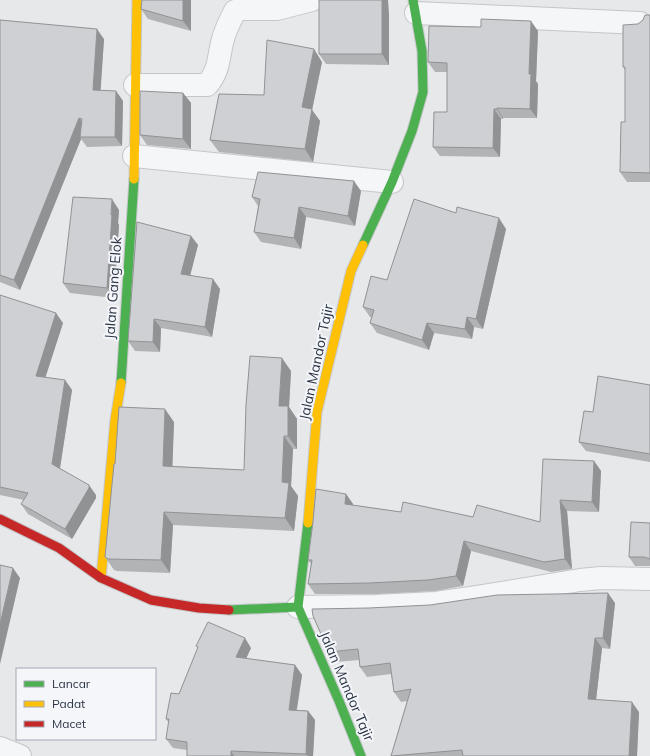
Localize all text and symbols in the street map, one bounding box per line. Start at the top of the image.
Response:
street label: Jalan Gang Elok [100,236,126,340]
street label: Jalan Mandor Tajir [295,302,337,422]
street label: Jalan Mandor Tajir [316,628,379,745]
legend [16,668,156,740]
text: Lancar [52,676,91,691]
text: Padat [52,696,85,711]
text: Macet [52,716,86,731]

